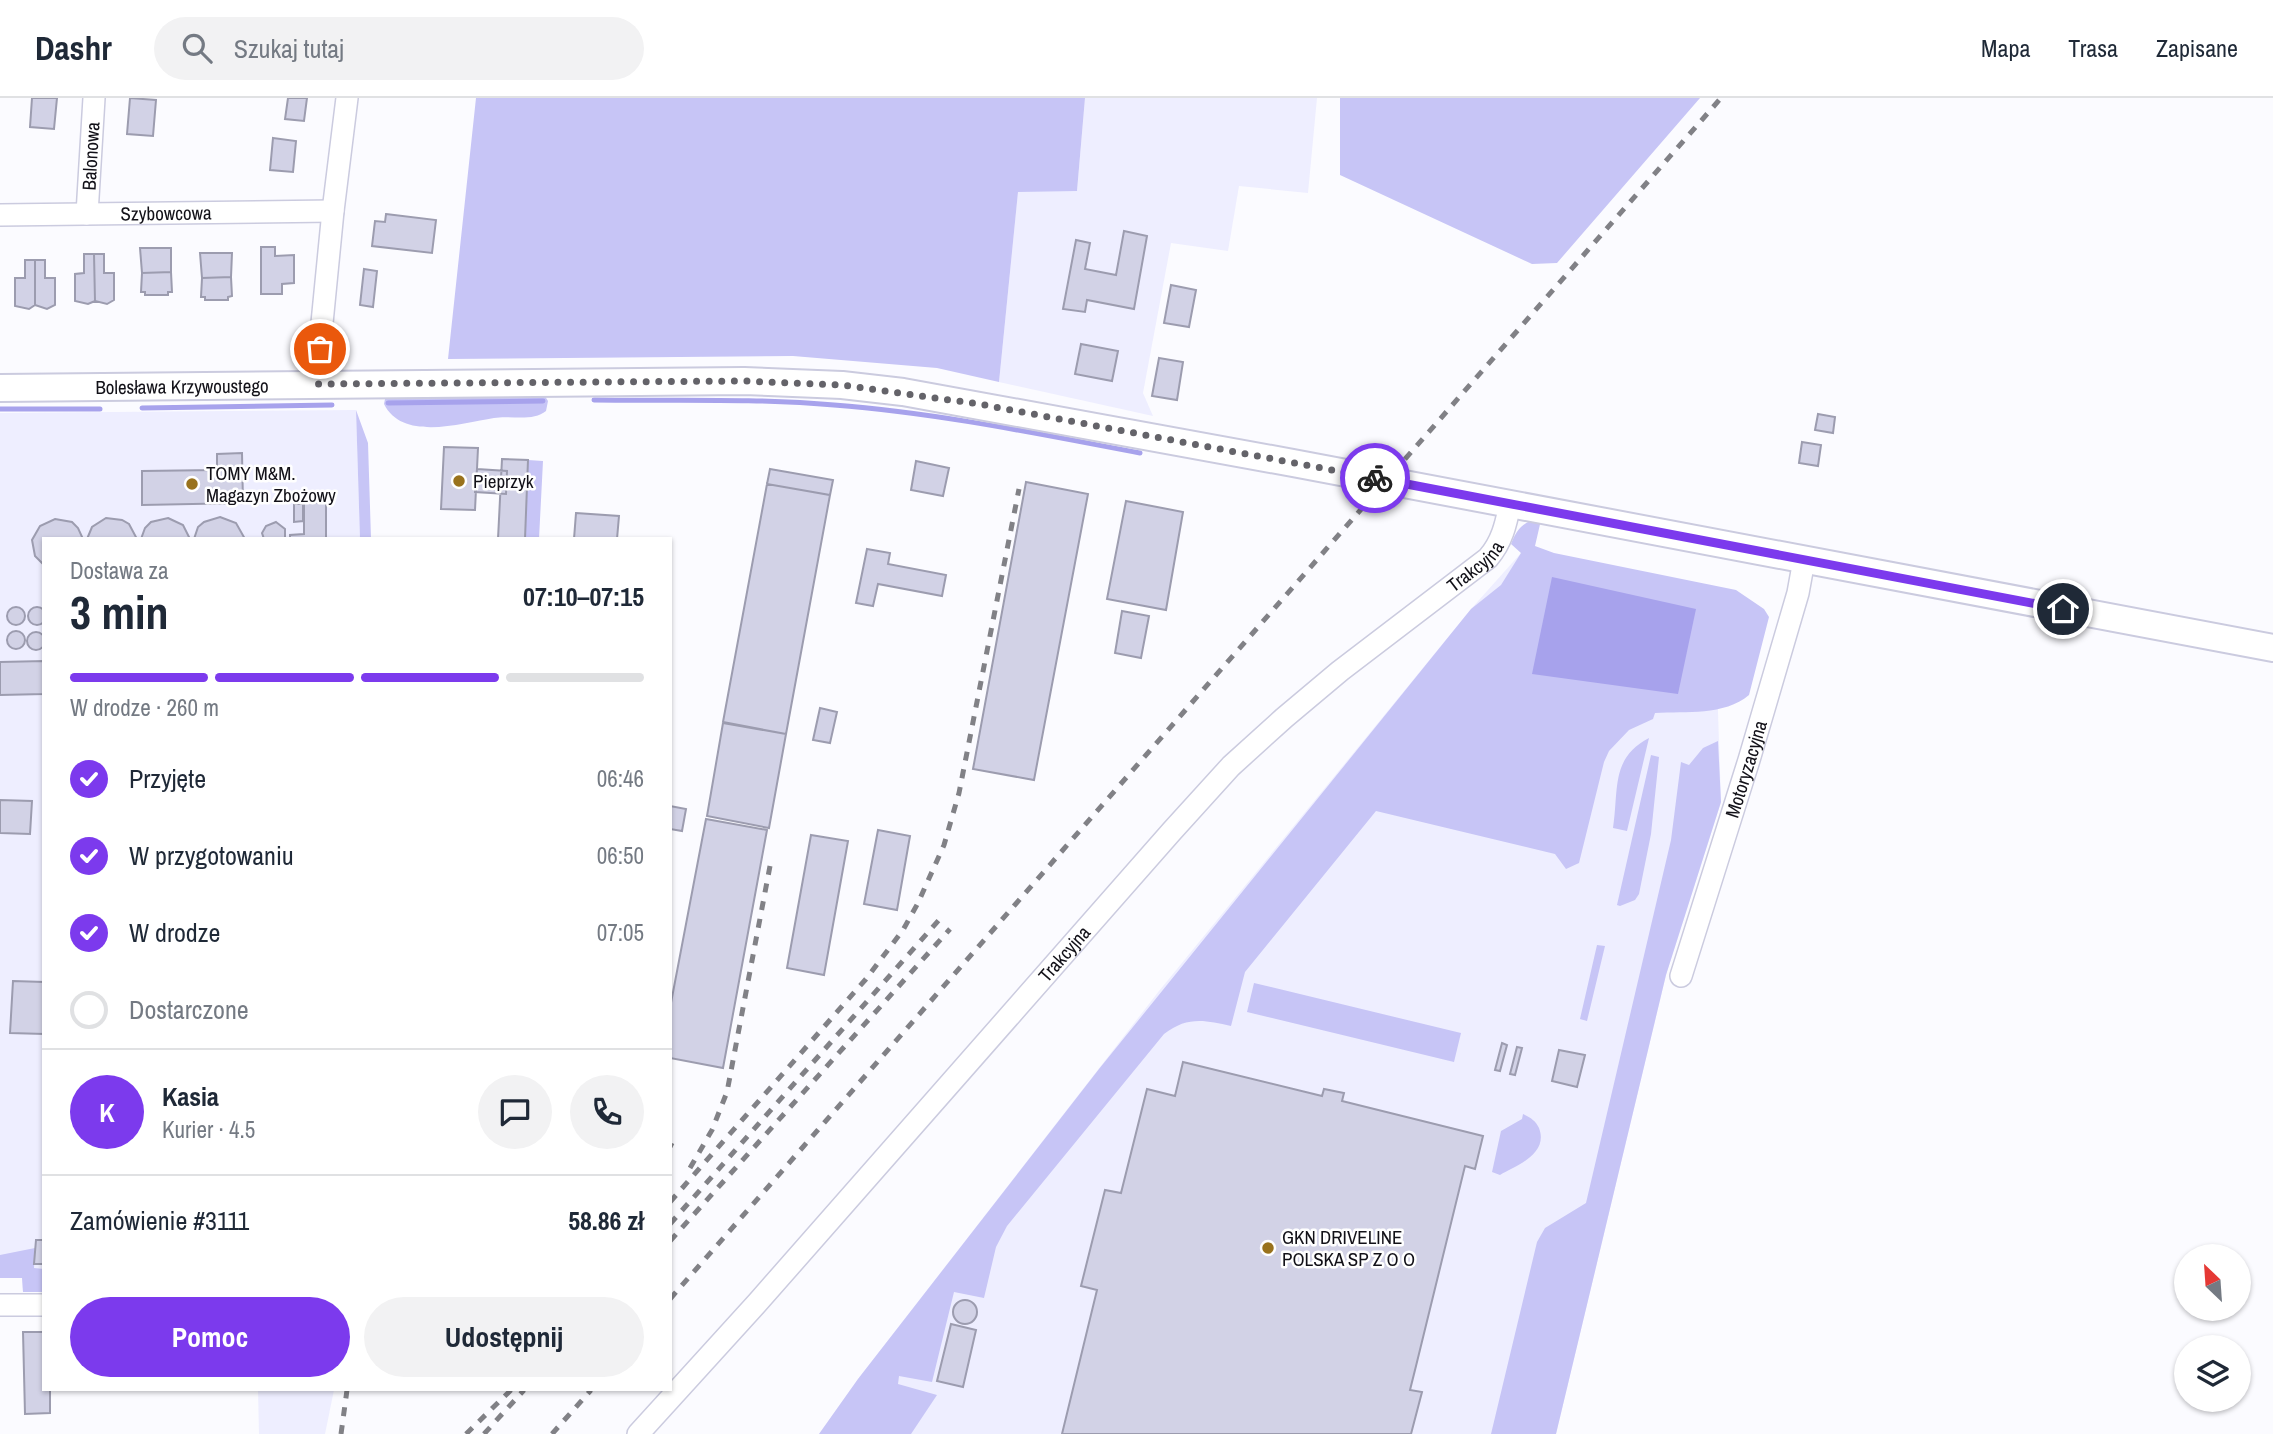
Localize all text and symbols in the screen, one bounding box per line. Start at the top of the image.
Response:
search box [154,17,644,80]
text: Dashr [35,26,112,70]
icon: search [178,29,216,67]
text: Szukaj tutaj [234,31,344,66]
text: Mapa [1981,32,2030,64]
text: Trasa [2068,32,2118,64]
text: Zapisane [2156,32,2238,64]
street label: Balonowa [75,121,106,191]
street label: Szybowcowa [120,199,212,227]
pin [290,319,350,379]
icon: bag [301,330,339,368]
street label: Bolesława Krzywoustego [95,372,269,400]
courier [1340,443,1410,513]
icon: bike [1356,459,1394,497]
place label: TOMY M&M. Magazyn Zbożowy [206,460,336,508]
place label: Pieprzyk [473,468,534,494]
marker: Pieprzyk [451,473,467,489]
marker: TOMY M&M. Magazyn Zbożowy [184,476,200,492]
street label: Trakcyjna [1441,536,1510,598]
text: Dostawa za [70,555,169,586]
text: 07:10–07:15 [523,579,644,614]
pin [2033,579,2093,639]
text: 3 min [70,581,169,643]
icon: home [2044,590,2082,628]
text: W drodze · 260 m [70,692,219,723]
street label: Motoryzacyjna [1719,717,1773,821]
icon: check [70,760,108,798]
text: Przyjęte [129,761,206,796]
text: 06:46 [597,763,644,794]
icon: check [70,837,108,875]
text: W przygotowaniu [129,838,294,873]
text: 06:50 [597,840,644,871]
icon: check [70,914,108,952]
text: W drodze [129,915,220,950]
text: 07:05 [597,917,644,948]
street label: Trakcyjna [1032,920,1096,988]
text: Dostarczone [129,992,249,1027]
button: chat [478,1075,552,1149]
button: phone [570,1075,644,1149]
text: Kasia [162,1079,219,1114]
text: K [99,1095,115,1130]
text: Kurier · 4.5 [162,1114,255,1145]
text: Zamówienie #3111 [70,1203,249,1238]
text: 58.86 zł [568,1203,644,1238]
place label: GKN DRIVELINE POLSKA SP Z O O [1282,1224,1415,1272]
marker: GKN DRIVELINE POLSKA SP Z O O [1260,1240,1276,1256]
north arrow [2174,1244,2250,1321]
map controls [2174,1244,2251,1412]
button: Pomoc [70,1297,350,1377]
button: Udostępnij [364,1297,644,1377]
button: layers [2174,1335,2251,1412]

